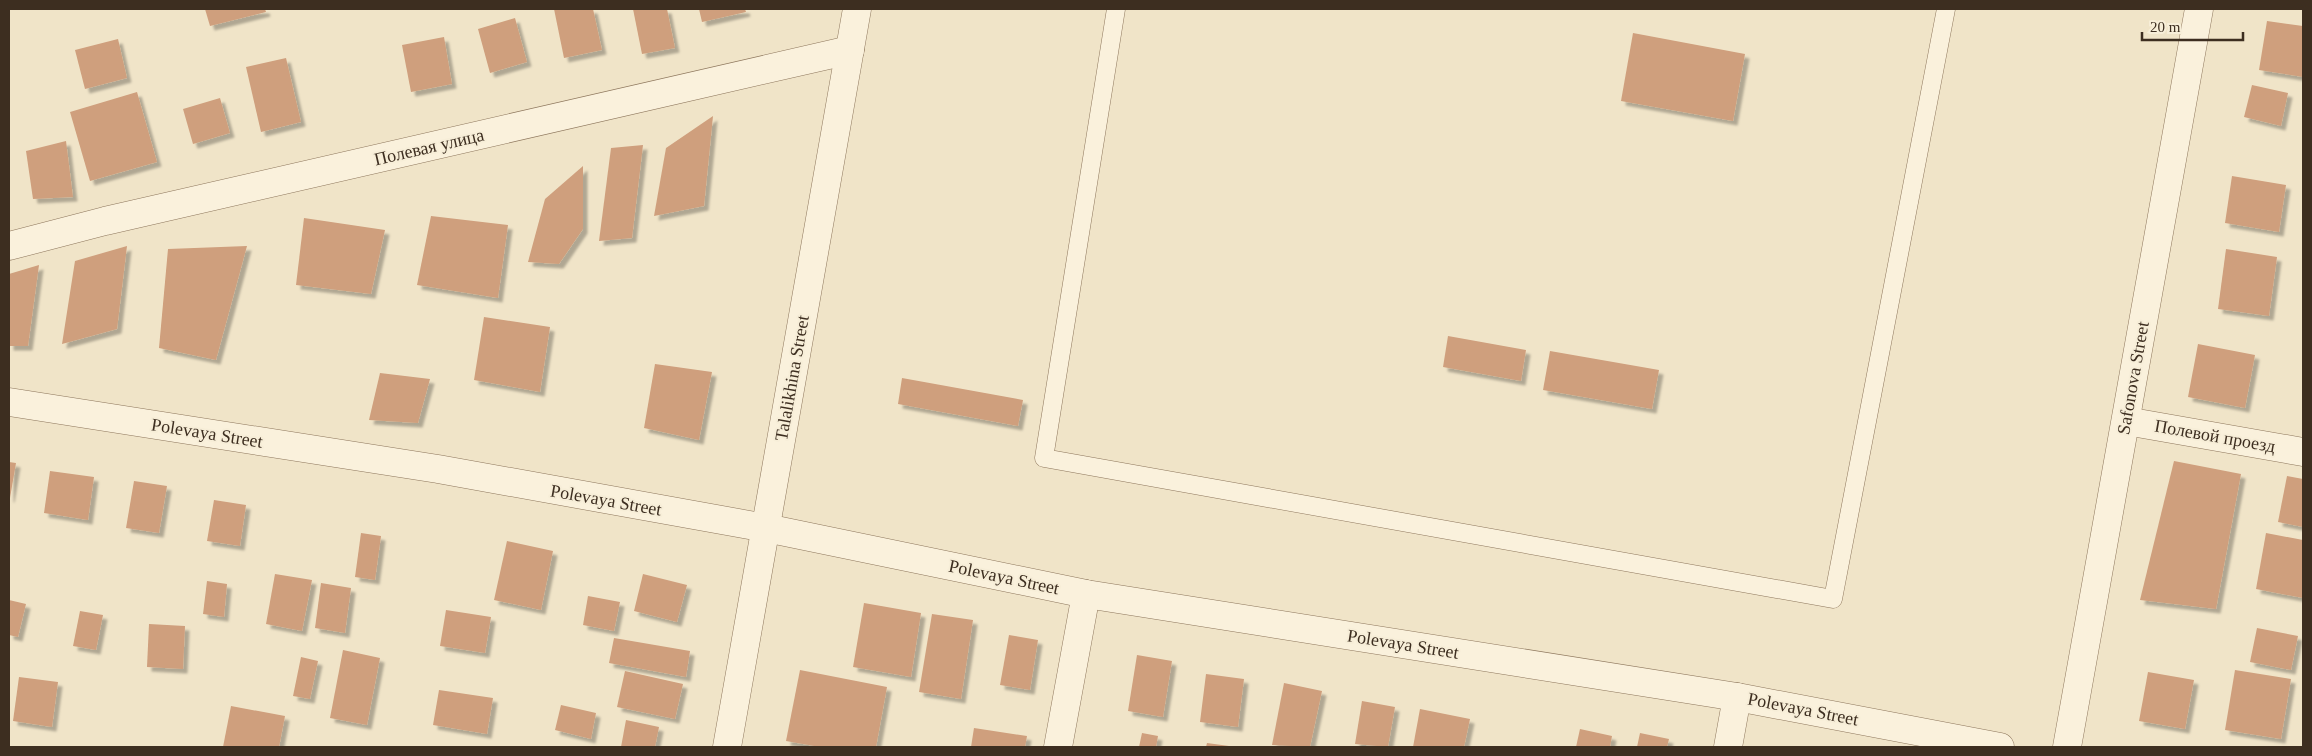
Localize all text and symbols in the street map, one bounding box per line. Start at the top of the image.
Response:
scale bar [2142,10,2243,42]
text: 20 m [2150,19,2181,35]
street label: Полевая улица [372,125,486,169]
street label: Talalikhina Street [771,314,813,442]
street label: Safonova Street [2113,320,2153,436]
street label: Polevaya Street [150,414,264,452]
street label: Полевой проезд [2153,416,2277,456]
street label: Polevaya Street [549,480,663,520]
street label: Polevaya Street [947,556,1061,598]
street label: Polevaya Street [1346,625,1460,663]
street label: Polevaya Street [1746,688,1860,730]

